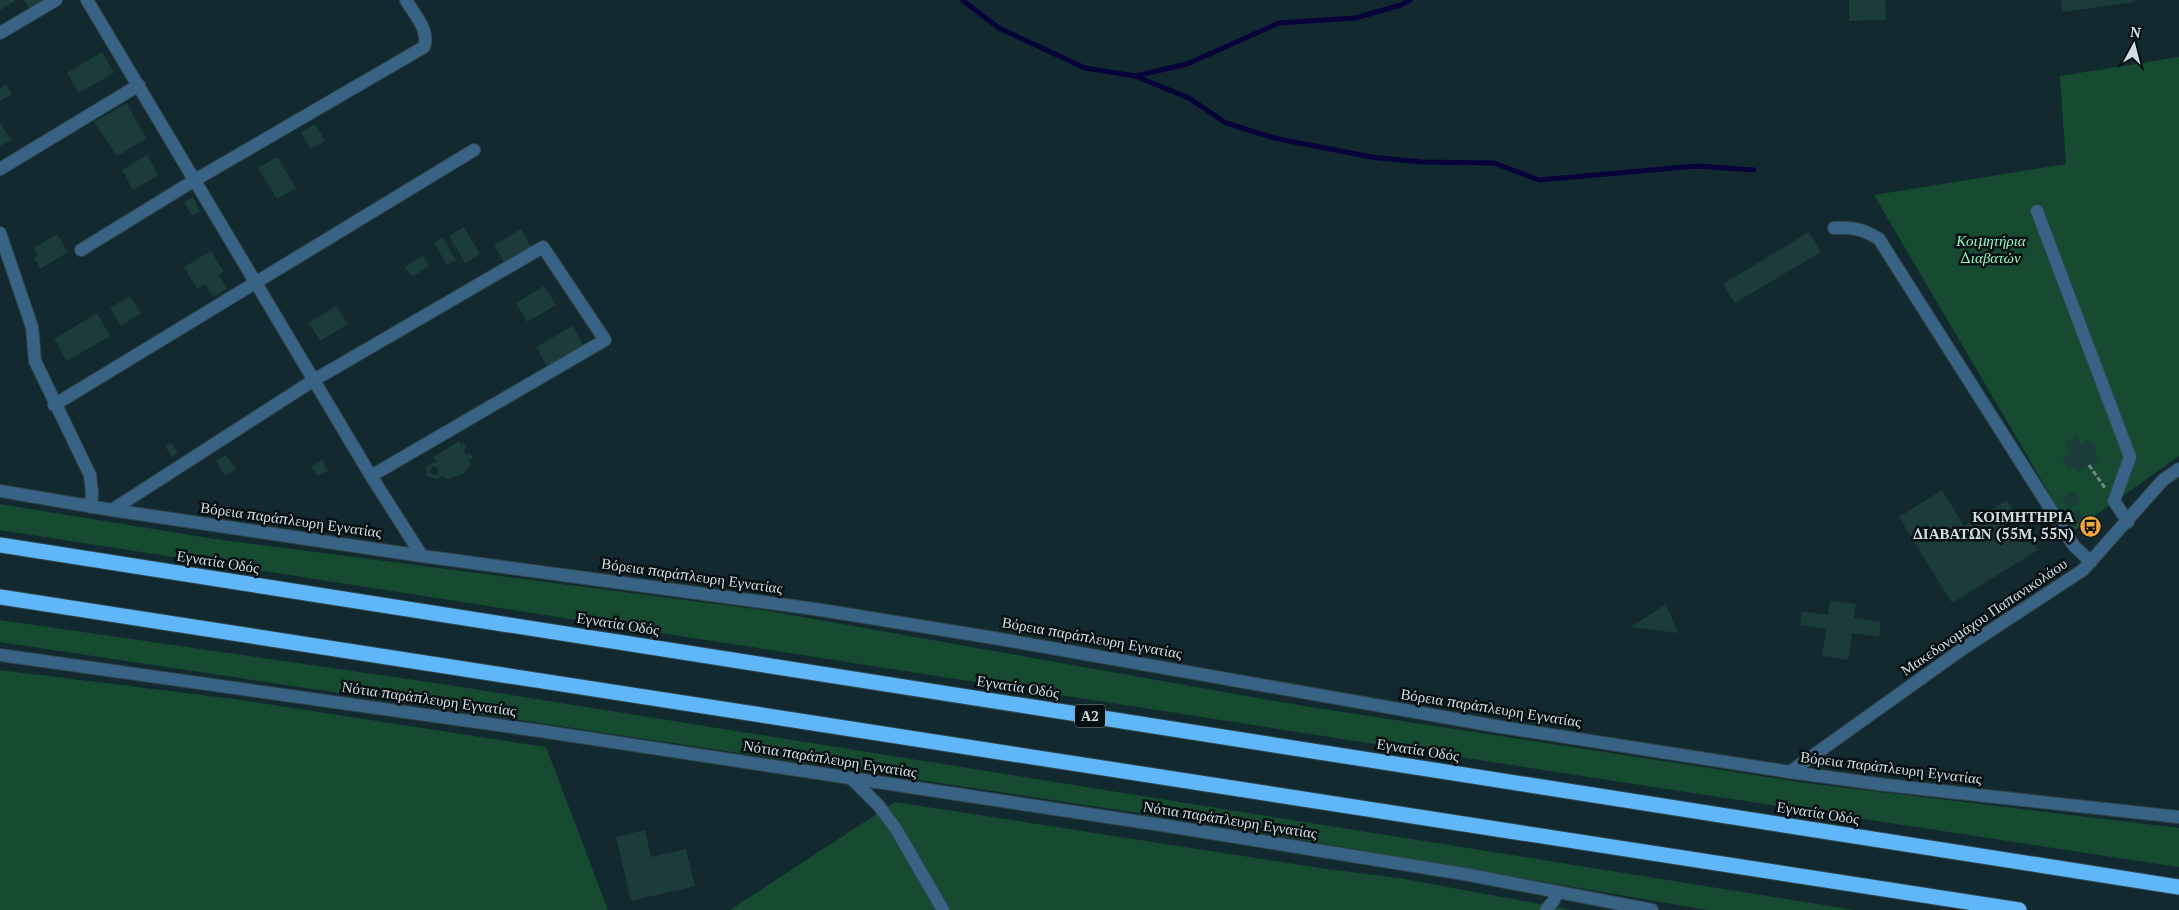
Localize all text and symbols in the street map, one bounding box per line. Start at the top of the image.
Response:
north arrow [2109,20,2159,70]
text: N [2129,22,2142,42]
park label: Κοιμητήρια Διαβατών [1955,230,2027,267]
street label: Βόρεια παράπλευρη Εγνατίας [199,496,383,542]
place label: ΚΟΙΜΗΤΗΡΙΑ ΔΙΑΒΑΤΩΝ (55Μ, 55Ν) [1913,506,2074,543]
bus stop icon: ΚΟΙΜΗΤΗΡΙΑ ΔΙΑΒΑΤΩΝ (55Μ, 55Ν) [2078,514,2102,538]
street label: Εγνατία Οδός [175,545,261,577]
street label: Βόρεια παράπλευρη Εγνατίας [600,552,784,598]
street label: Μακεδονομάχου Παπανικολάου [1896,553,2071,679]
street label: Εγνατία Οδός [575,607,661,639]
street label: Βόρεια παράπλευρη Εγνατίας [1000,611,1184,663]
street label: Εγνατία Οδός [975,670,1061,702]
street label: Νότια παράπλευρη Εγνατίας [341,676,518,720]
street label: Βόρεια παράπλευρη Εγνατίας [1399,683,1583,731]
road number: Α2 [1075,704,1105,728]
street label: Εγνατία Οδός [1375,733,1461,765]
street label: Νότια παράπλευρη Εγνατίας [742,734,919,782]
street label: Βόρεια παράπλευρη Εγνατίας [1799,746,1983,788]
street label: Νότια παράπλευρη Εγνατίας [1142,795,1319,843]
street label: Εγνατία Οδός [1775,796,1861,828]

